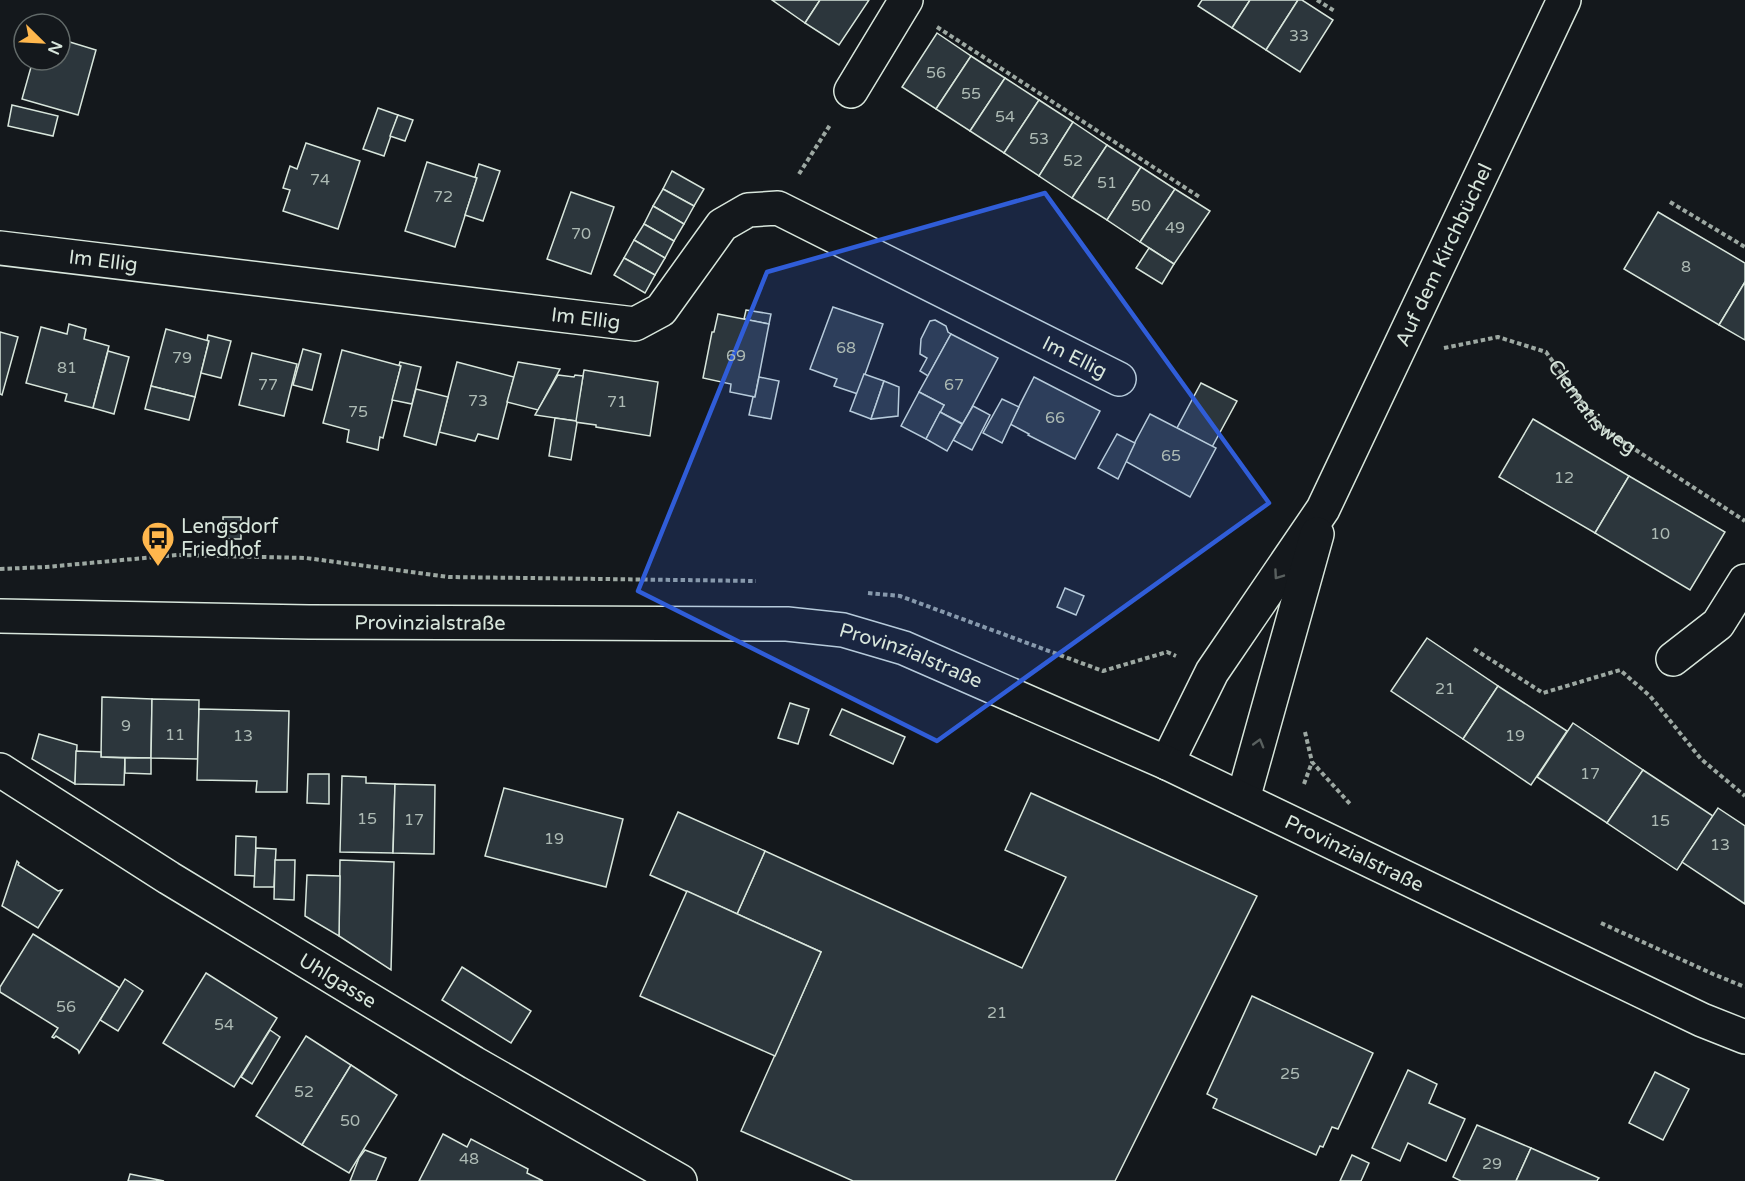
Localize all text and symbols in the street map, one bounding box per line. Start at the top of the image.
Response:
north arrow [12,12,72,72]
house number: 33 [1289,26,1309,46]
text: N [43,38,67,58]
house number: 56 [926,63,946,83]
house number: 55 [961,84,981,104]
house number: 54 [995,107,1015,127]
house number: 53 [1029,129,1049,149]
house number: 52 [1063,151,1083,171]
street label: Auf dem Kirchbüchel [1391,160,1498,351]
house number: 74 [310,170,330,190]
house number: 51 [1097,173,1117,193]
house number: 72 [433,187,453,207]
house number: 50 [1131,196,1151,216]
house number: 49 [1165,218,1185,238]
house number: 70 [571,224,591,244]
street label: Im Ellig [67,245,139,277]
house number: 8 [1681,257,1691,277]
street label: Im Ellig [550,303,622,335]
street label: Im Ellig [1038,332,1111,384]
house number: 68 [836,338,856,358]
house number: 69 [726,346,746,366]
house number: 79 [172,348,192,368]
street label: Clematisweg [1542,355,1640,460]
house number: 81 [57,358,77,378]
house number: 77 [258,375,278,395]
house number: 67 [944,375,964,395]
house number: 73 [468,391,488,411]
house number: 71 [607,392,627,412]
house number: 75 [348,402,368,422]
house number: 66 [1045,408,1065,428]
house number: 65 [1161,446,1181,466]
house number: 12 [1554,468,1574,488]
place label: Lengsdorf Friedhof [181,515,279,562]
bus stop icon: Lengsdorf Friedhof [140,520,176,567]
house number: 10 [1650,524,1670,544]
one-way arrow [1274,568,1285,579]
street label: Provinzialstraße [354,611,506,636]
street label: Provinzialstraße [836,619,986,694]
house number: 21 [1435,679,1455,699]
house number: 9 [121,716,131,736]
house number: 11 [165,725,185,745]
house number: 13 [233,726,253,746]
house number: 19 [1505,726,1525,746]
one-way arrow [1252,738,1264,749]
house number: 17 [1580,764,1600,784]
house number: 15 [357,809,377,829]
house number: 17 [404,810,424,830]
street label: Provinzialstraße [1281,810,1427,898]
house number: 15 [1650,811,1670,831]
house number: 19 [544,829,564,849]
house number: 13 [1710,835,1730,855]
street label: Uhlgasse [294,949,380,1014]
house number: 56 [56,997,76,1017]
house number: 21 [987,1003,1007,1023]
house number: 54 [214,1015,234,1035]
house number: 25 [1280,1064,1300,1084]
house number: 52 [294,1082,314,1102]
house number: 50 [340,1111,360,1131]
house number: 48 [459,1149,479,1169]
house number: 29 [1482,1154,1502,1174]

